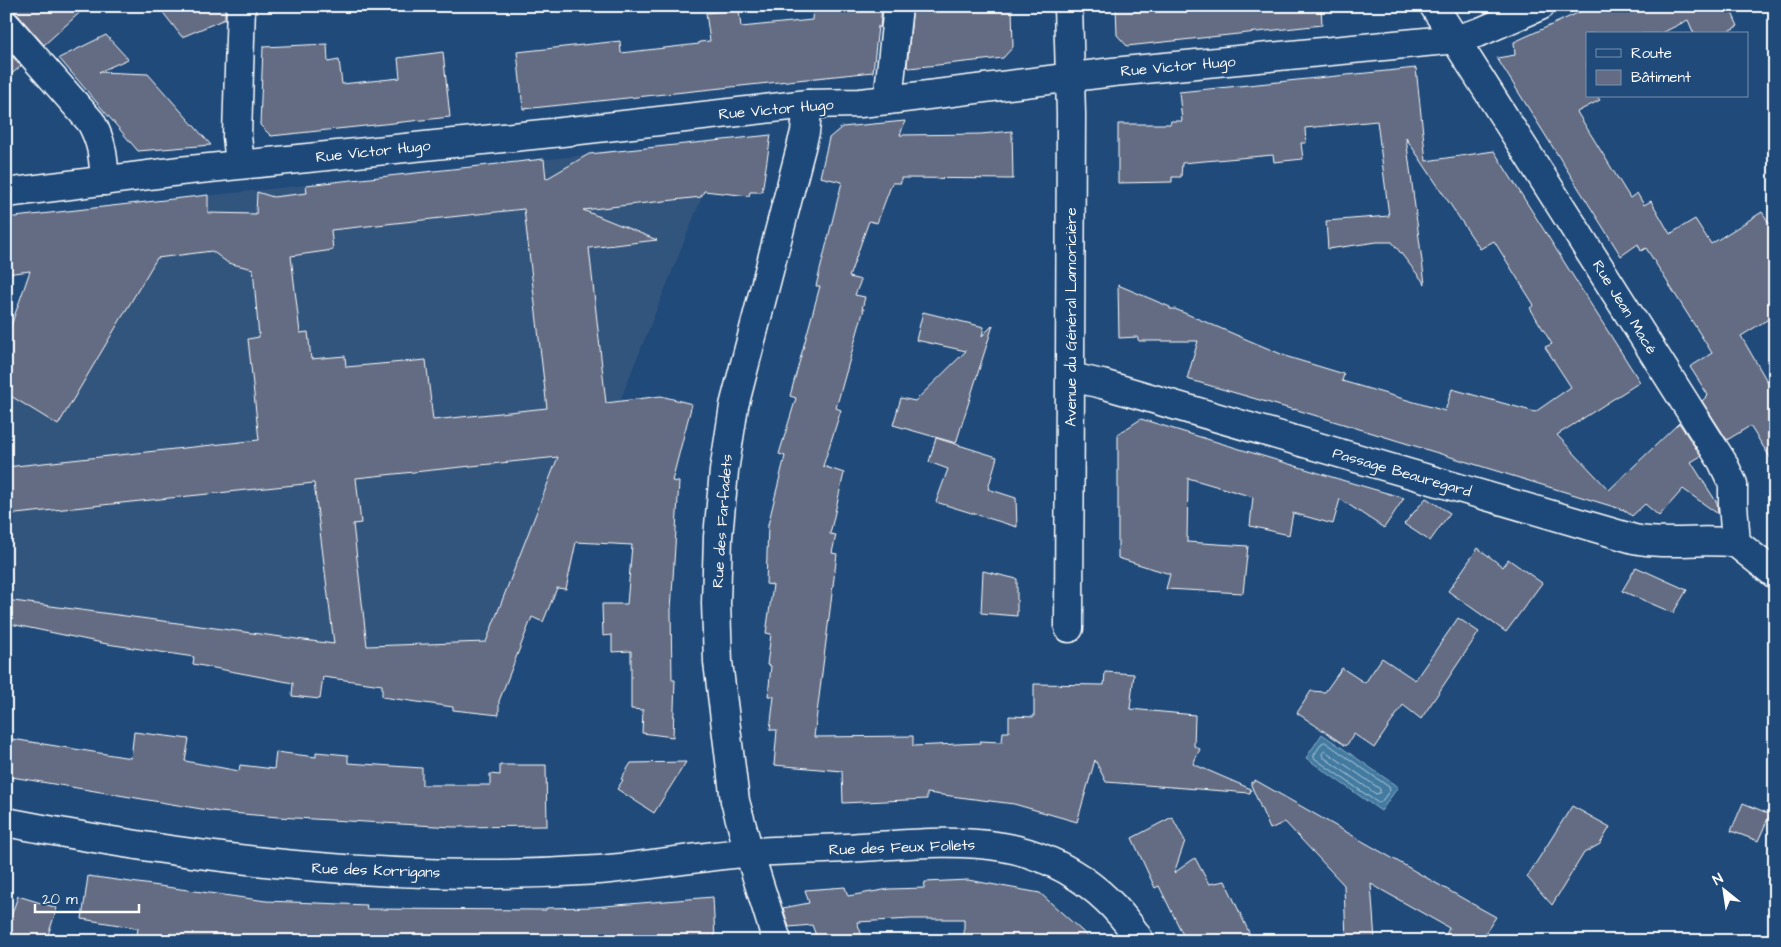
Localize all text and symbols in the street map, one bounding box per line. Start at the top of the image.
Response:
legend [1586,32,1748,98]
text: Route [1631,43,1672,64]
street label: Rue Victor Hugo [1120,51,1237,83]
text: Bâtiment [1631,67,1691,88]
street label: Rue Victor Hugo [718,94,835,126]
street label: Rue Victor Hugo [315,135,432,169]
street label: Avenue du Général Lamoricière [1061,207,1082,427]
street label: Rue Jean Macé [1587,256,1662,358]
street label: Passage Beauregard [1330,443,1474,503]
street label: Rue des Farfadets [707,453,738,589]
street label: Rue des Feux Follets [829,834,976,861]
street label: Rue des Korrigans [311,858,441,884]
north arrow [1698,864,1748,914]
text: N [1709,869,1727,890]
scale bar [35,882,139,914]
text: 20 m [42,889,78,910]

